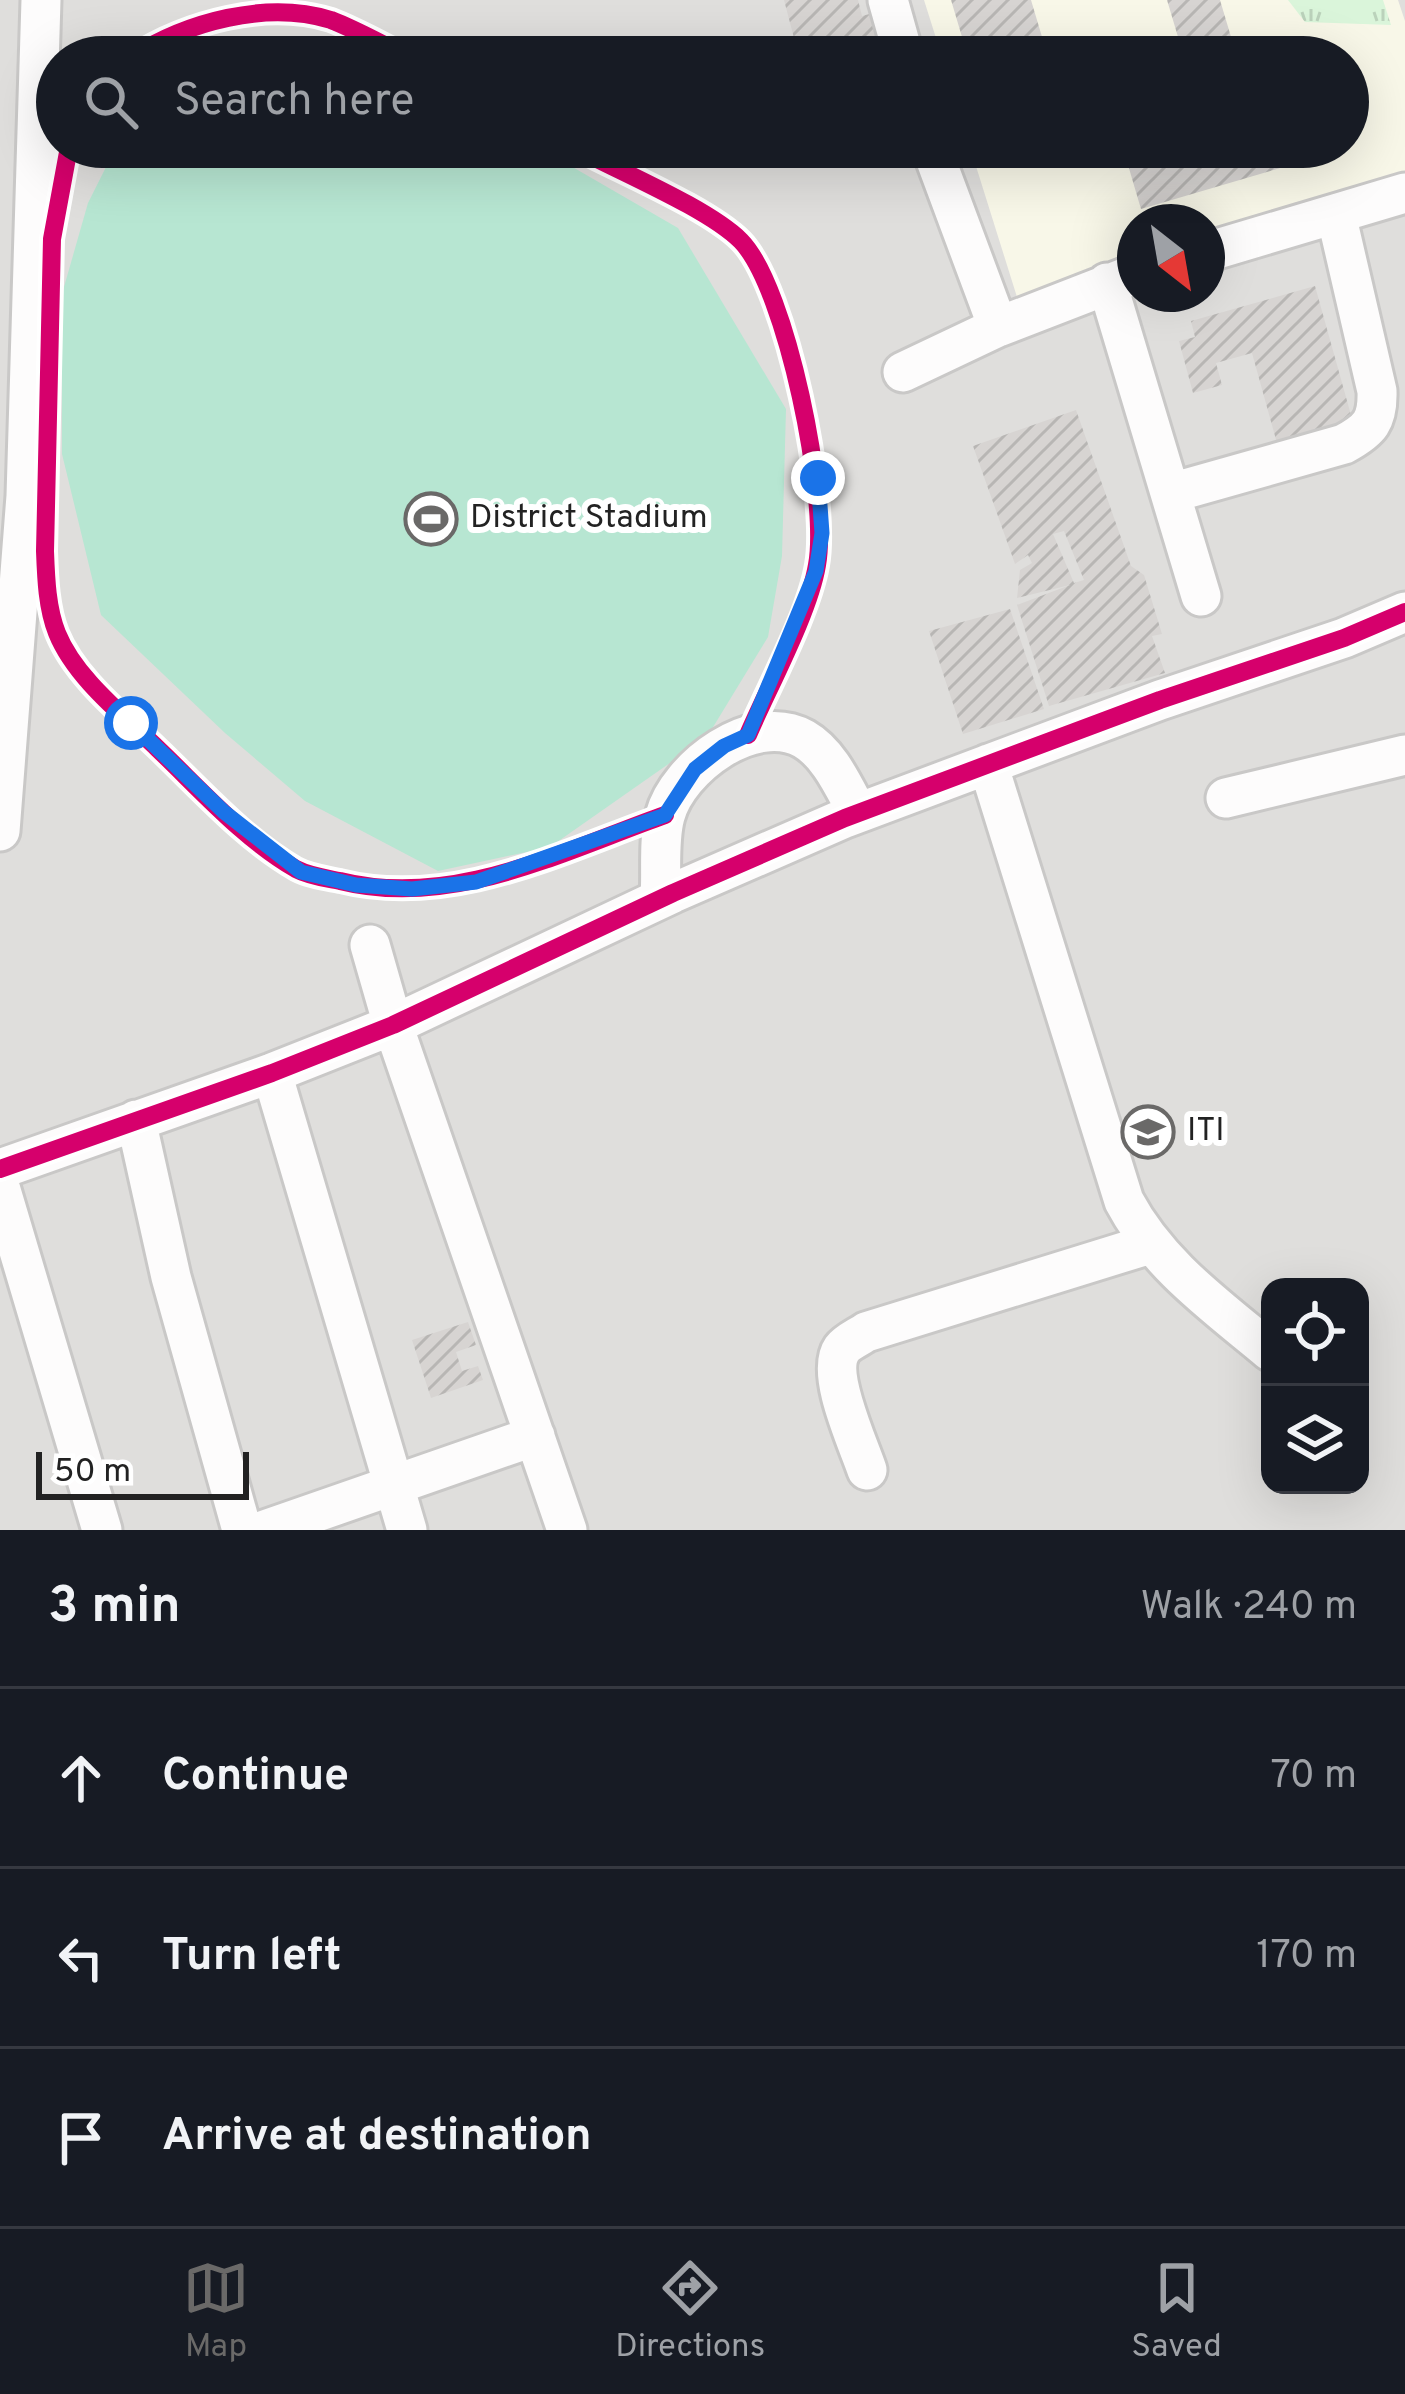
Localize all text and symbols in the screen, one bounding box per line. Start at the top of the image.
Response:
search box [36,36,1369,168]
icon: search [78,69,144,135]
text: Search here [174,74,414,131]
north arrow [1117,204,1225,312]
route end [791,451,845,505]
sports icon: District Stadium [403,491,459,547]
place label: District Stadium [470,498,708,540]
route start [104,696,158,750]
school or university icon: ITI [1120,1104,1176,1160]
place label: ITI [1187,1111,1225,1153]
map controls [1261,1278,1369,1494]
button: locate [1261,1278,1369,1386]
button: layers [1261,1386,1369,1494]
scale bar [36,1446,249,1499]
text: 50 m [54,1452,131,1494]
text: 3 min [48,1576,181,1641]
text: Walk · 240 m [1141,1584,1357,1633]
icon: ahead [48,1745,114,1811]
text: Continue [162,1749,349,1806]
text: 70 m [1271,1753,1357,1802]
icon: left [48,1925,114,1991]
text: Turn left [162,1929,341,1986]
text: 170 m [1256,1933,1357,1982]
icon: arrive [48,2105,114,2171]
text: Arrive at destination [162,2109,592,2166]
tab: Map [183,2255,249,2369]
tab: Directions [615,2255,765,2369]
tab: Saved [1131,2255,1222,2369]

